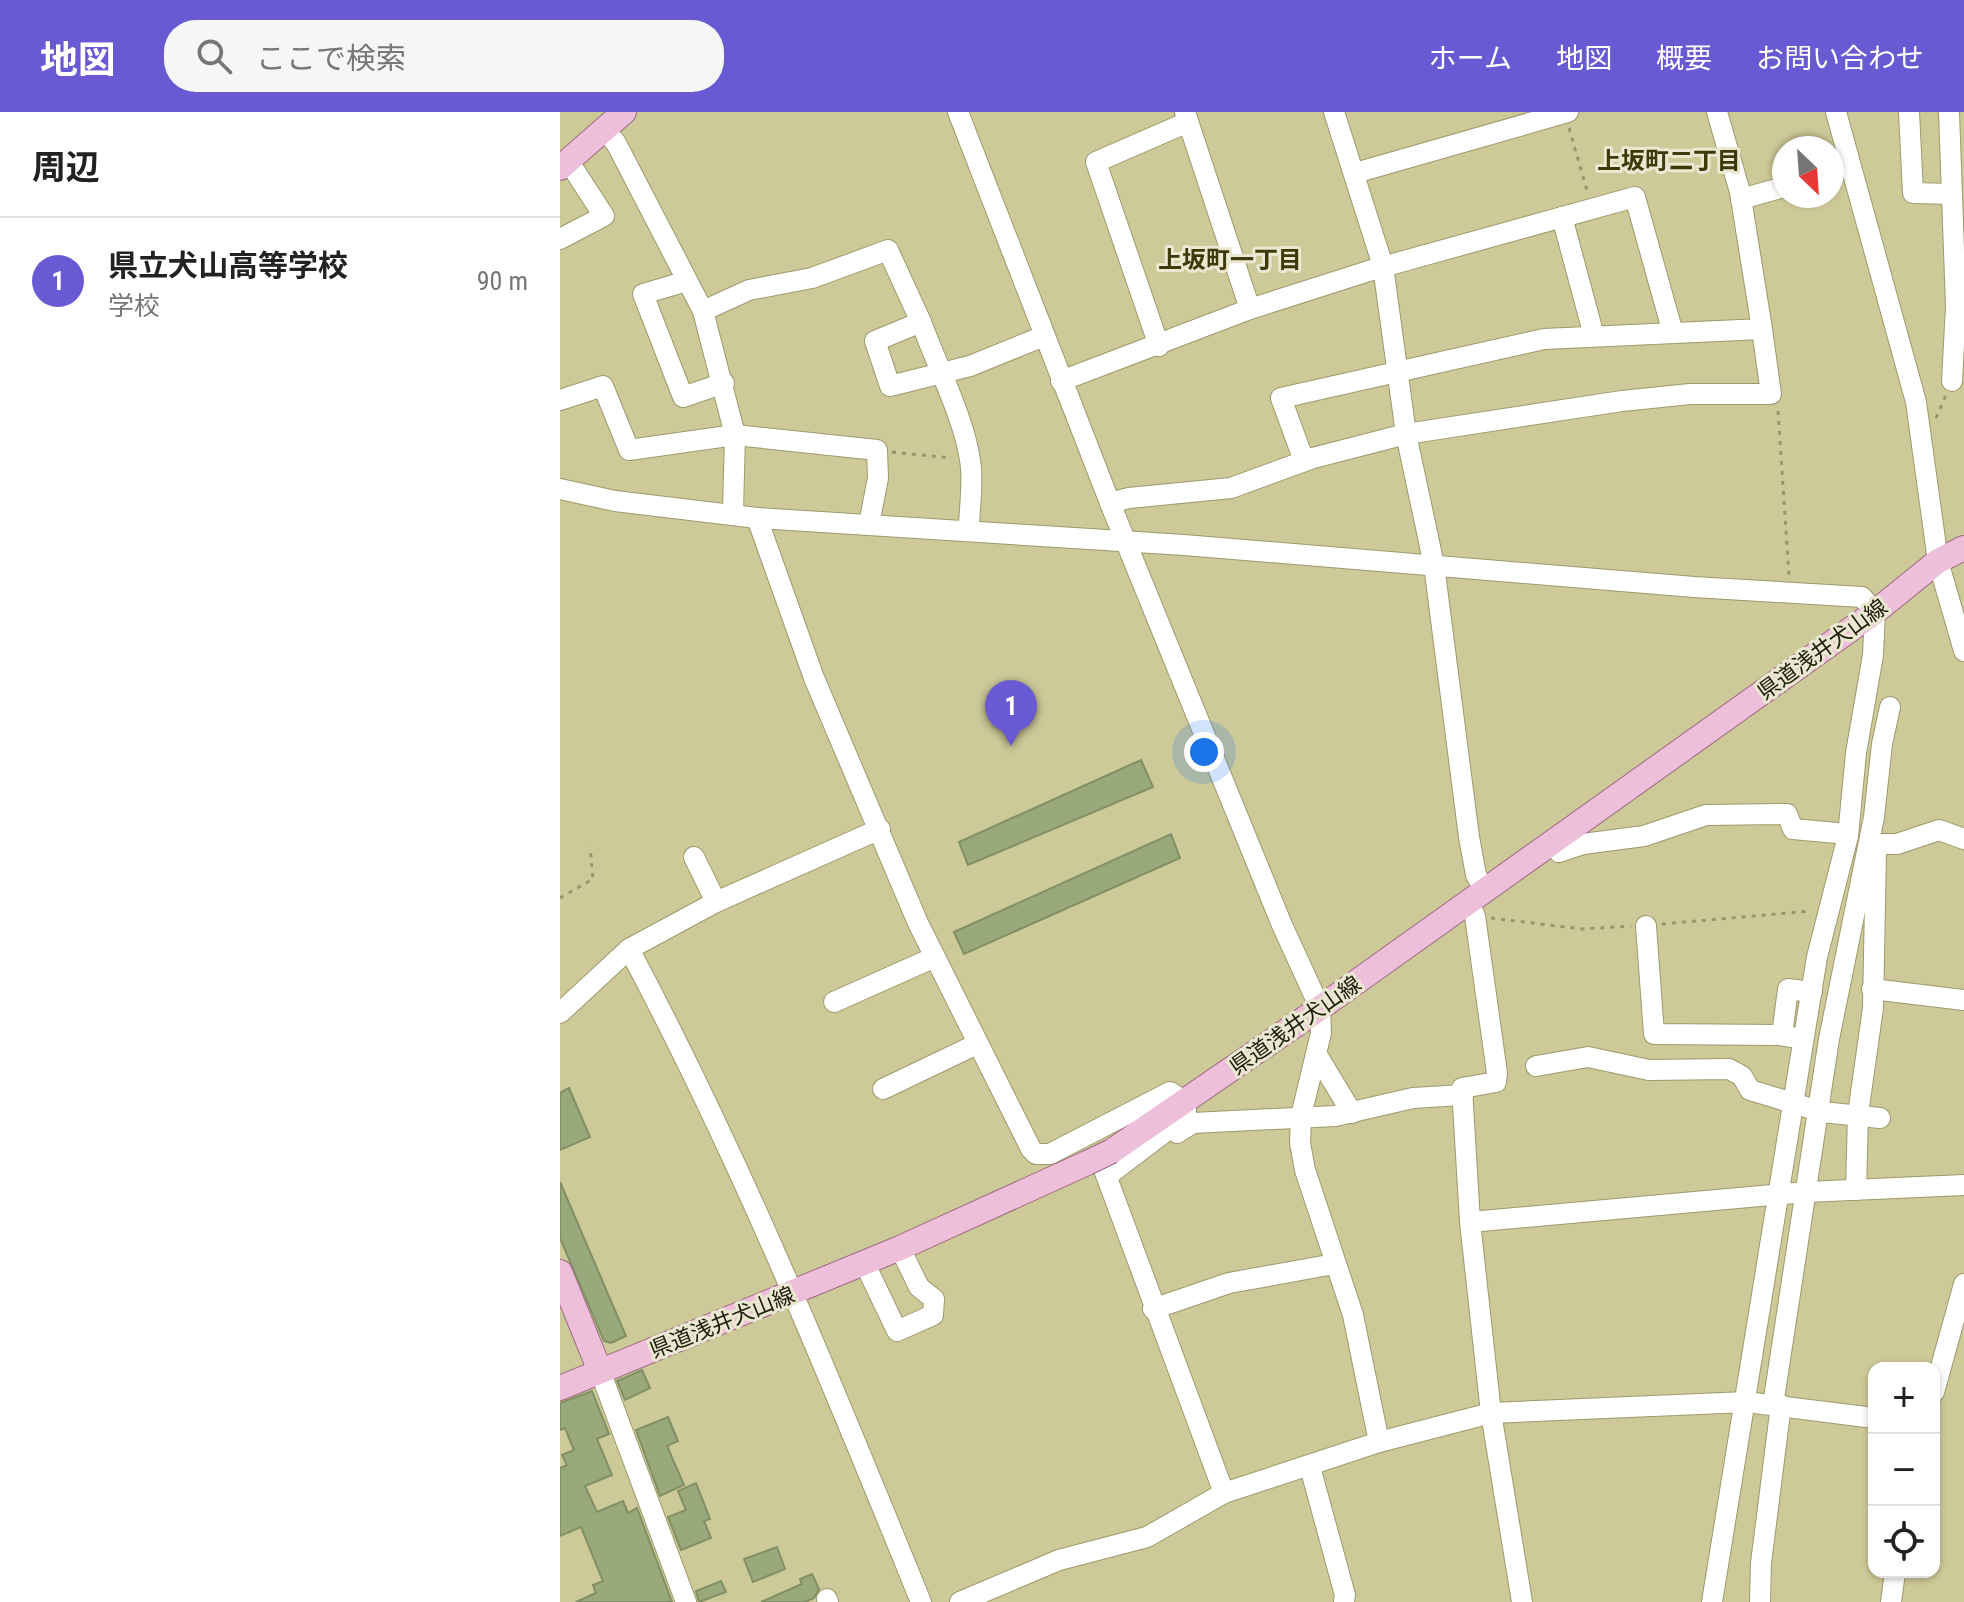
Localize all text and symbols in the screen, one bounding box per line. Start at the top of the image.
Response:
search box [164,20,724,92]
icon: search [192,34,236,78]
text: 地図 [40,38,116,82]
text: ここで検索 [256,41,406,76]
text: ホーム [1429,42,1512,75]
text: 地図 [1556,42,1612,75]
text: 概要 [1656,42,1712,75]
text: お問い合わせ [1756,42,1924,75]
north arrow [1772,136,1844,208]
text: 周辺 [32,147,100,187]
district label: 上坂町二丁目 [1597,147,1741,175]
district label: 上坂町一丁目 [1158,246,1302,274]
text: 県立犬山高等学校 [108,248,348,283]
text: 1 [51,266,65,296]
text: 90 m [477,266,528,296]
text: 学校 [108,291,160,321]
street label: 県道浅井犬山線 [1753,594,1892,705]
pin: 1 [985,680,1037,746]
your location [1184,732,1224,772]
street label: 県道浅井犬山線 [1225,971,1366,1080]
street label: 県道浅井犬山線 [646,1282,798,1363]
map controls [1868,1362,1940,1578]
button: + [1868,1362,1940,1434]
button: − [1868,1434,1940,1506]
button: locate [1868,1506,1940,1578]

